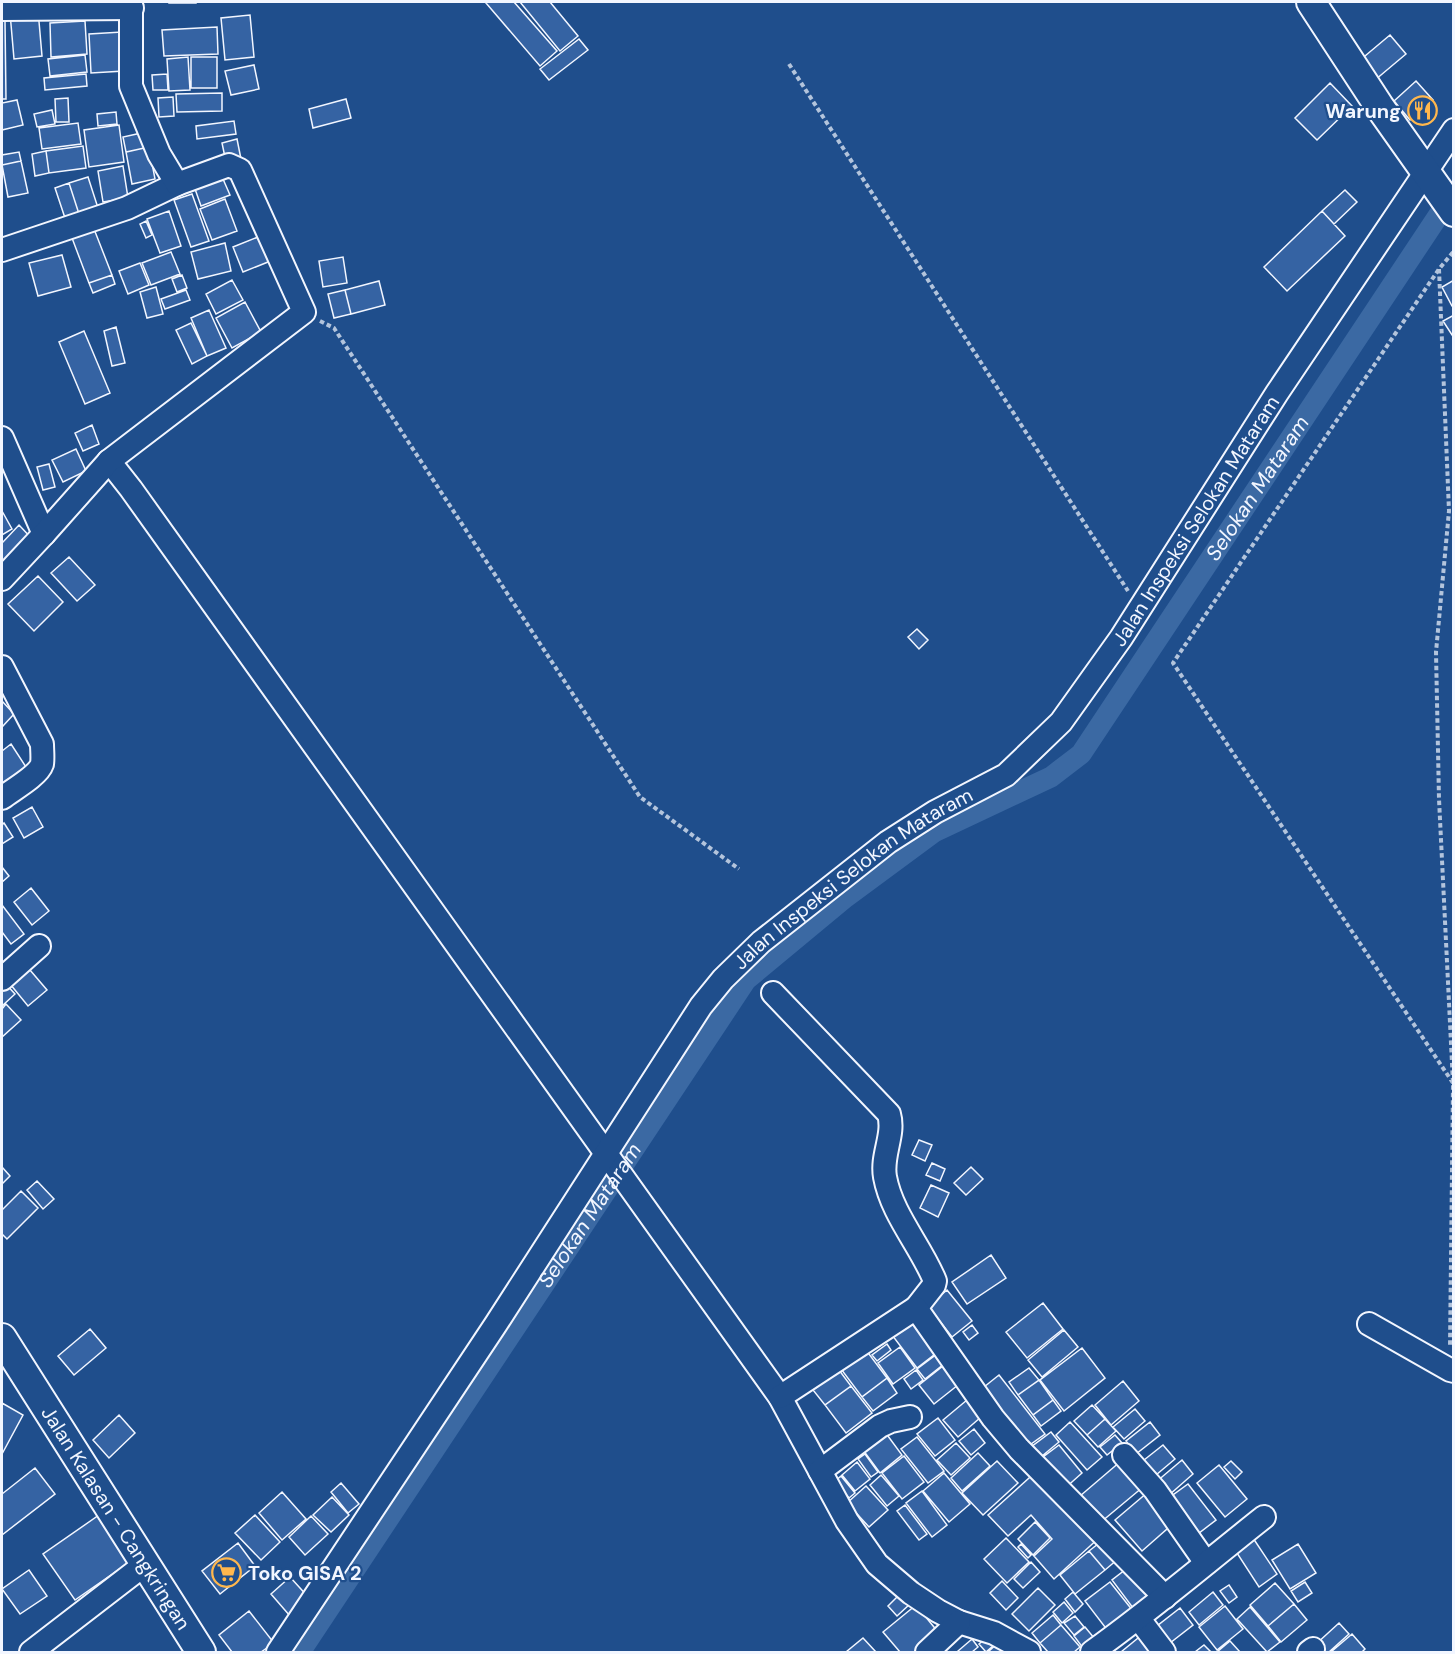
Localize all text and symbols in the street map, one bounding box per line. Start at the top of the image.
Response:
restaurant icon: Warung [1406,95,1438,127]
place label: Warung [1325,98,1401,124]
street label: Jalan Inspeksi Selokan Mataram [1106,391,1285,651]
water label: Selokan Mataram [1199,410,1316,566]
street label: Jalan Inspeksi Selokan Mataram [727,782,977,975]
water label: Selokan Mataram [532,1138,648,1293]
street label: Jalan Kalasan - Cangkringan [36,1401,197,1635]
supermarket icon: Toko GISA 2 [211,1557,243,1589]
place label: Toko GISA 2 [248,1560,361,1586]

